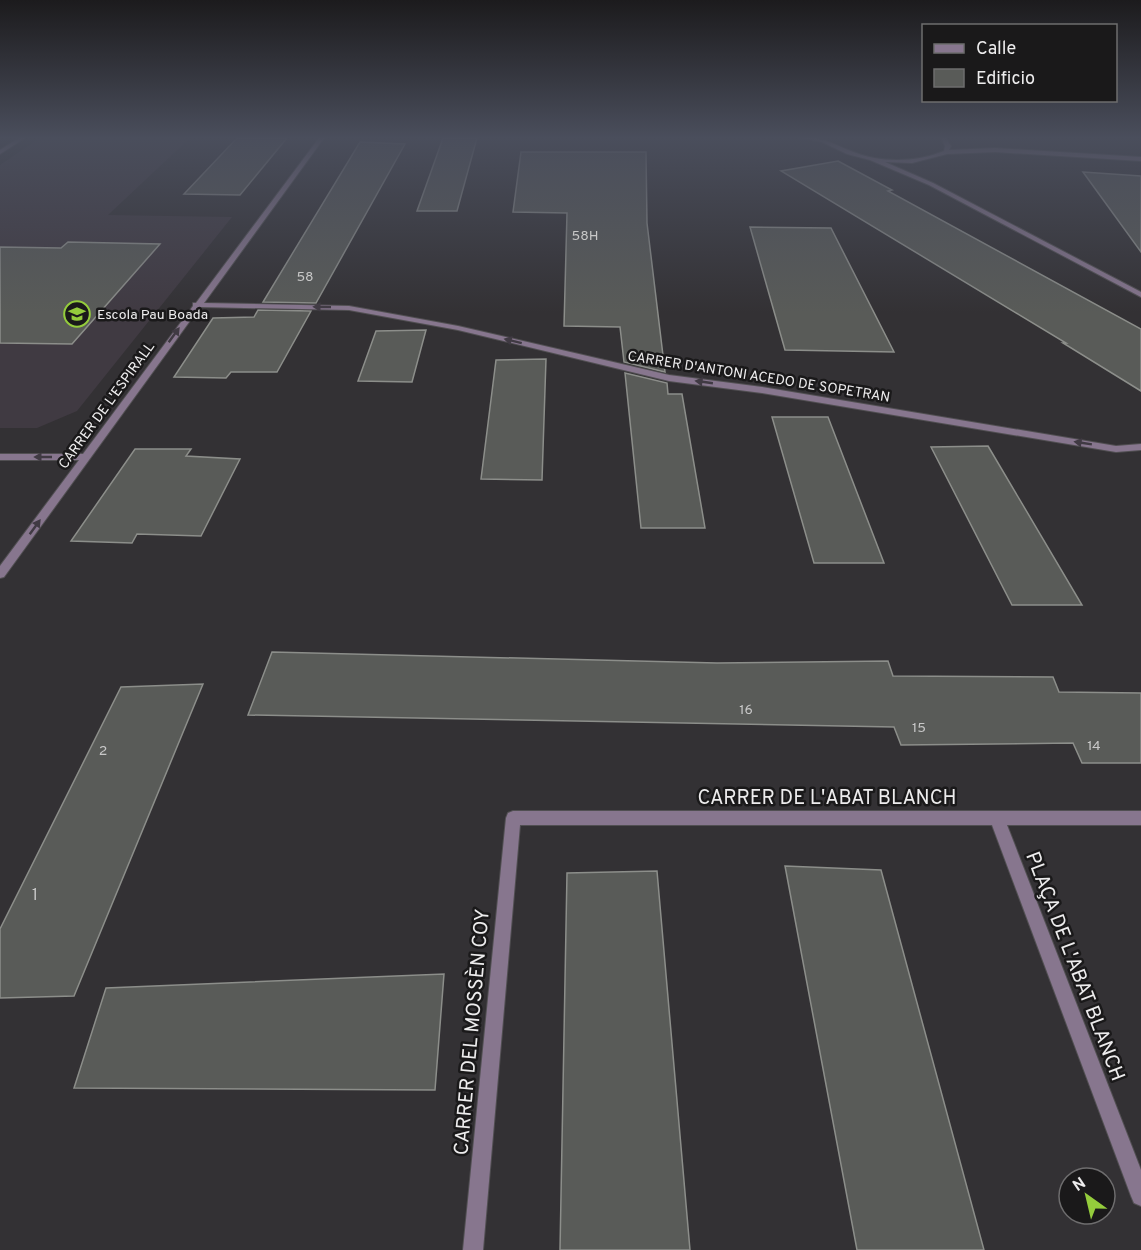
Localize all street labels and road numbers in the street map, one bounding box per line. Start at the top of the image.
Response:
street label: CARRER DE L'ESPIRALL [55,339,159,473]
street label: CARRER D'ANTONI ACEDO DE SOPETRAN [626,348,891,407]
street label: CARRER DE L'ABAT BLANCH [697,786,957,812]
street label: PLAÇA DE L'ABAT BLANCH [1018,848,1130,1085]
street label: CARRER DEL MOSSÈN COY [447,908,497,1157]

